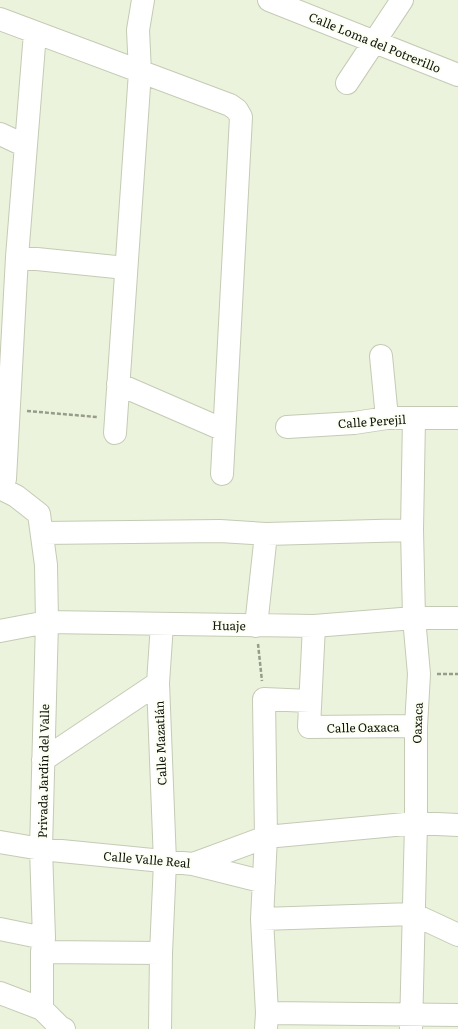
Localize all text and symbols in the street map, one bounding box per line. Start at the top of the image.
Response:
street label: Calle Loma del Potrerillo [306,7,444,77]
street label: Calle Perejil [337,410,407,432]
street label: Huaje [212,616,246,634]
street label: Calle Mazatlán [150,700,170,786]
street label: Oaxaca [407,702,427,744]
street label: Privada Jardín del Valle [33,704,53,838]
street label: Calle Oaxaca [327,717,400,737]
street label: Calle Valle Real [103,846,191,872]

